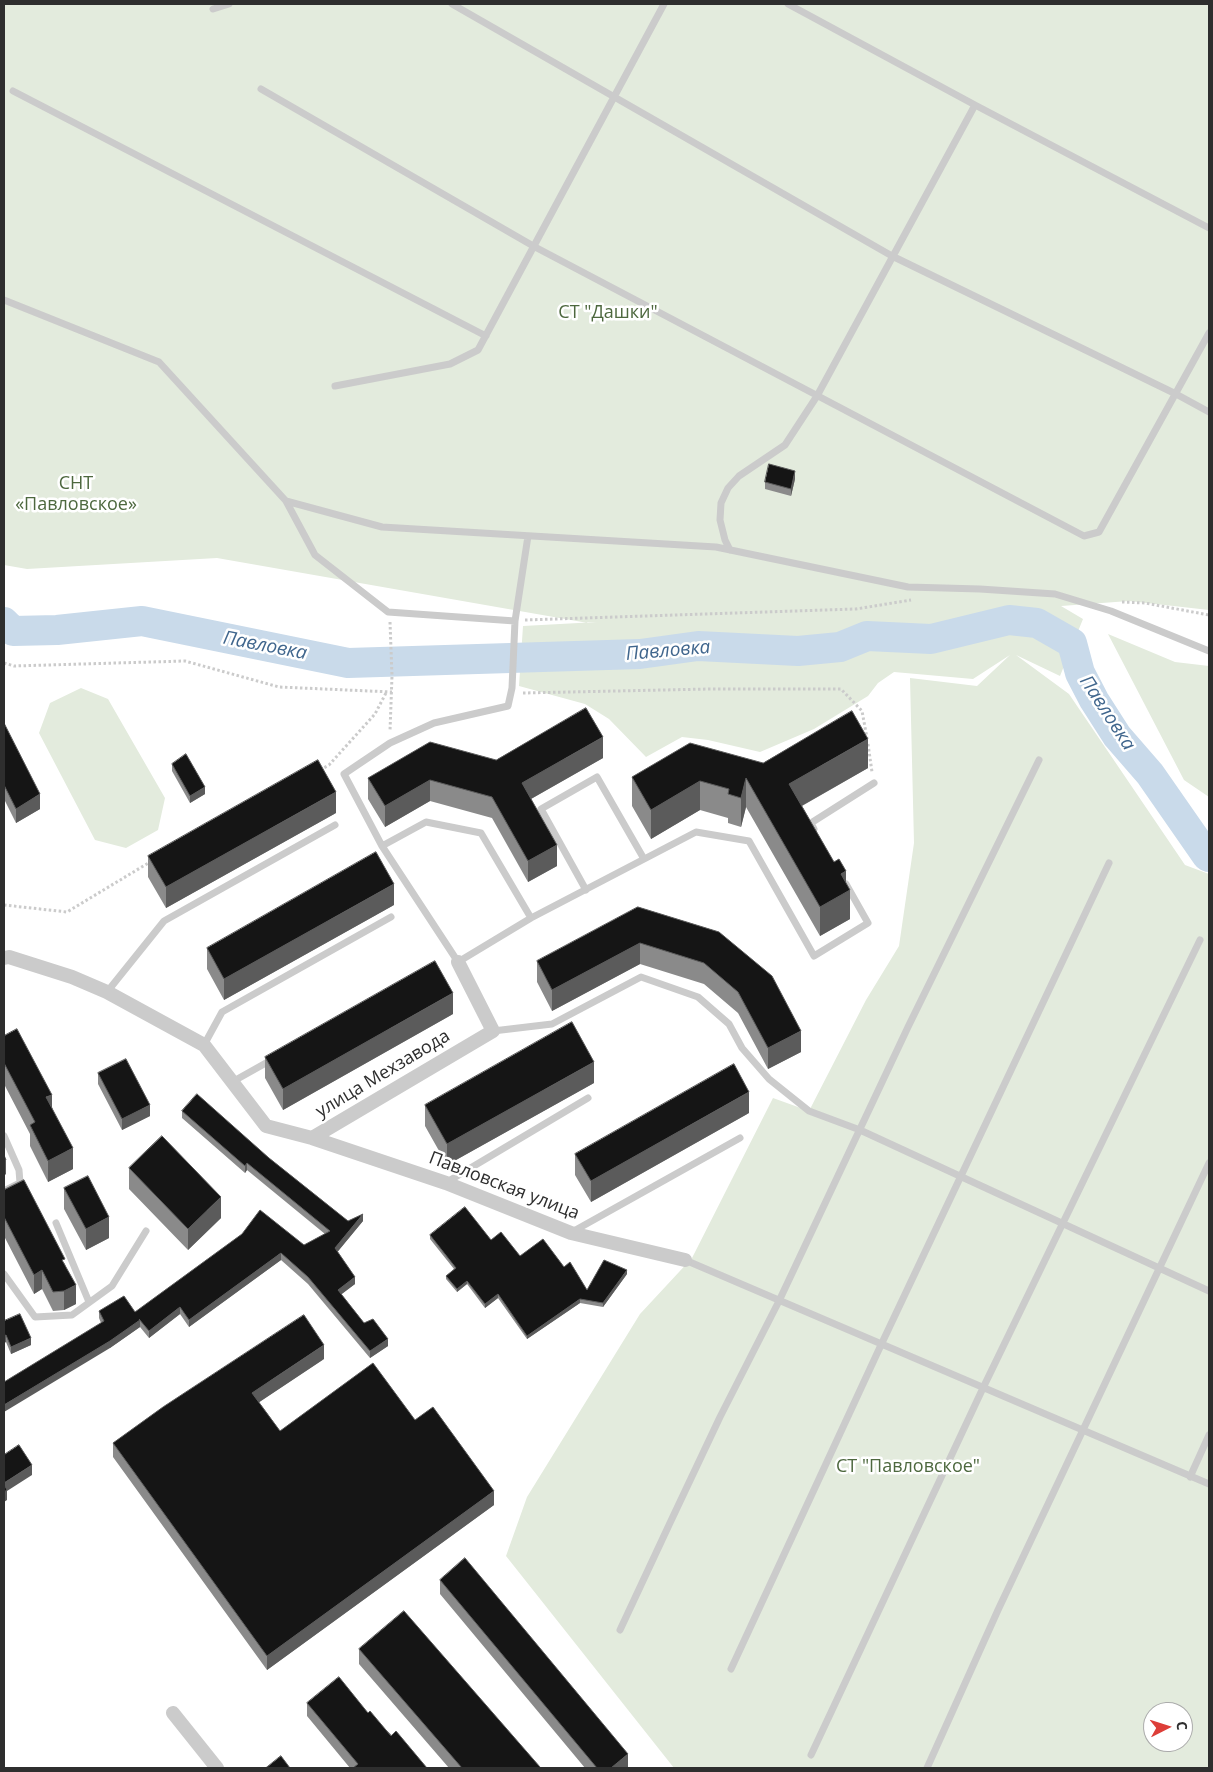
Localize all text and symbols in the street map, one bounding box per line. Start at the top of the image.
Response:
park label: СТ "Дашки" [558,302,658,324]
park label: СНТ «Павловское» [15,473,137,516]
water label: Павловка [221,627,309,665]
water label: Павловка [625,636,711,666]
water label: Павловка [1074,671,1140,755]
street label: улица Мехзавода [312,1025,454,1123]
street label: Павловская улица [426,1147,582,1225]
park label: СТ "Павловское" [836,1456,980,1478]
north arrow [1143,1702,1193,1752]
text: С [1173,1720,1192,1731]

